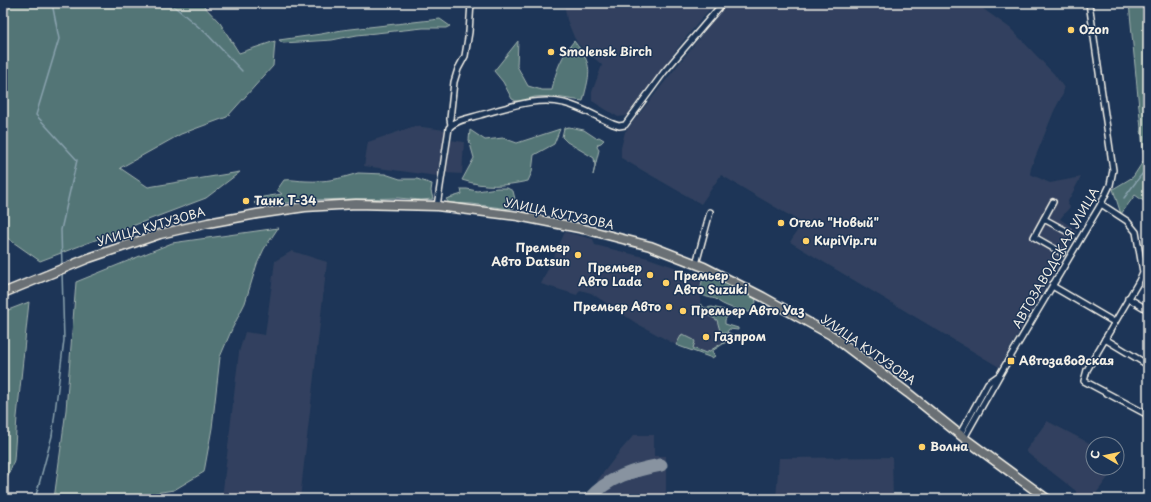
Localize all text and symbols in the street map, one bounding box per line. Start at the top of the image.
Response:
place label: Ozon [1079,20,1109,38]
marker: Ozon [1066,25,1076,35]
place label: Smolensk Birch [559,42,652,60]
marker: Smolensk Birch [546,47,556,57]
street label: АВТОЗАВОДСКАЯ УЛИЦА [1007,184,1103,331]
place label: Танк Т-34 [254,191,316,209]
street label: УЛИЦА КУТУЗОВА [503,193,616,234]
marker: Танк Т-34 [241,196,251,206]
street label: УЛИЦА КУТУЗОВА [94,202,207,250]
place label: Отель "Новый" [789,213,879,231]
marker: Отель "Новый" [776,218,786,228]
place label: KupiVip.ru [814,231,877,249]
marker: KupiVip.ru [801,236,811,246]
place label: Премьер Авто Datsun [491,238,570,270]
marker: Премьер Авто Datsun [573,250,583,260]
place label: Премьер Авто Lada [578,258,643,290]
place label: Премьер Авто Suzuki [674,266,748,298]
marker: Премьер Авто Lada [645,270,655,280]
marker: Премьер Авто Suzuki [661,278,671,288]
place label: Премьер Авто [573,297,661,315]
place label: Премьер Авто Уаз [691,301,804,319]
marker: Премьер Авто [664,302,674,312]
marker: Премьер Авто Уаз [678,306,688,316]
street label: УЛИЦА КУТУЗОВА [818,310,920,389]
place label: Газпром [714,327,766,345]
marker: Газпром [701,332,711,342]
place label: Автозаводская [1019,351,1114,369]
marker: Автозаводская [1006,356,1016,366]
north arrow [1085,436,1125,476]
place label: Волна [930,437,968,455]
marker: Волна [917,442,927,452]
text: С [1086,449,1104,460]

